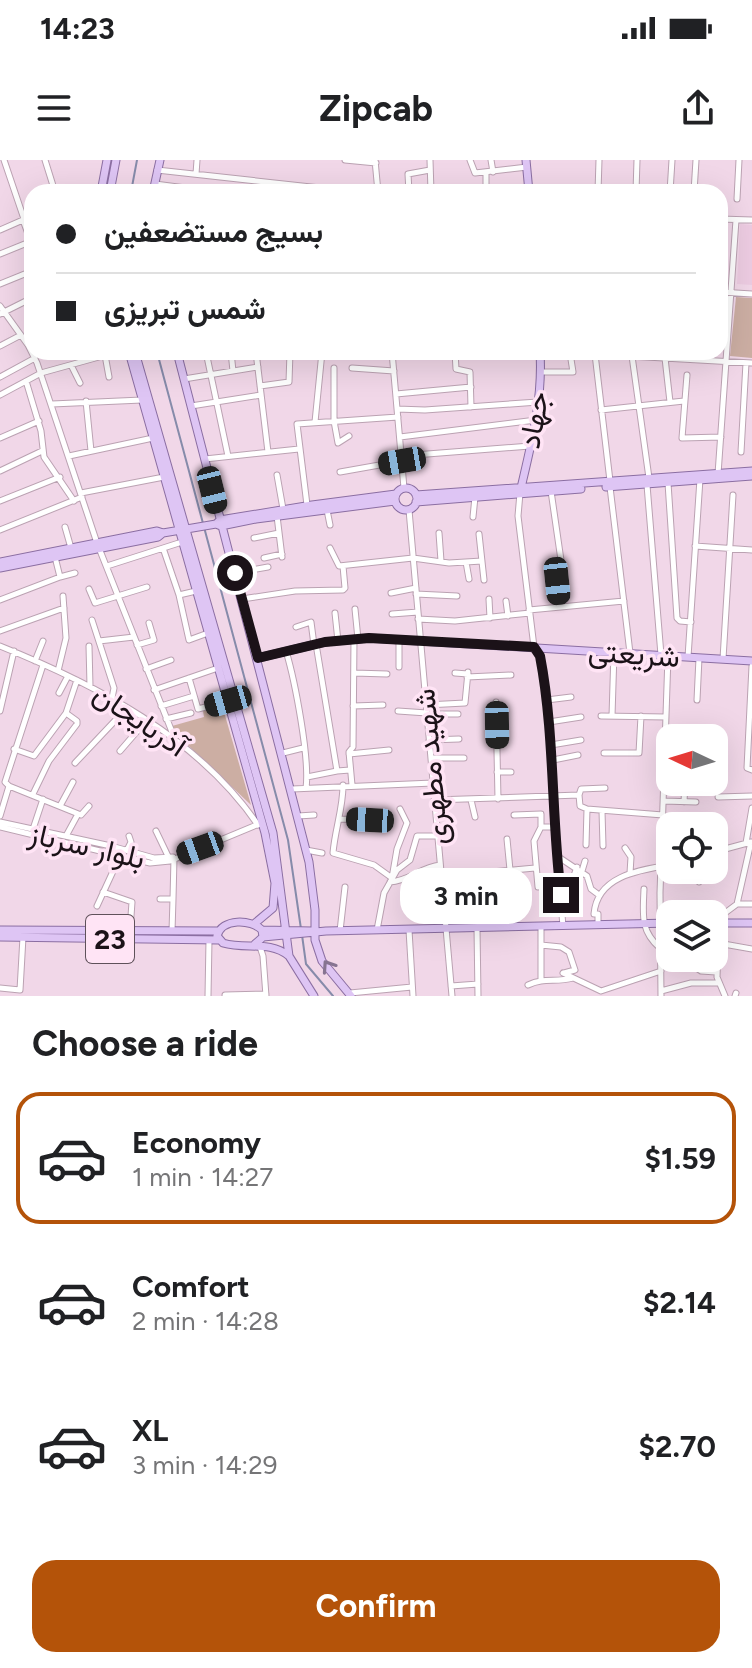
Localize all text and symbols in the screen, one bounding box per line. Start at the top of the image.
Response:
text: 14:23 [40,10,115,47]
icon: menu [32,86,76,130]
icon: share [676,86,720,130]
text: Zipcab [319,87,433,130]
text: بسیج مستضعفین [104,213,323,250]
text: شمس تبریزی [104,290,266,327]
street label: جهاد [510,389,557,451]
car [376,445,428,477]
car [195,464,229,516]
route start [217,555,253,591]
car [543,556,571,606]
street label: شریعتی [587,632,681,675]
street label: آذربایجان [86,675,196,766]
car [202,683,254,719]
street label: شهید مطهری [405,687,456,847]
car [485,701,509,749]
north arrow [656,724,728,796]
map controls [656,724,728,972]
car [345,807,395,833]
button: locate [656,812,728,884]
street label: بلوار سرباز [25,814,149,877]
car [173,829,227,867]
callout: 3 min [401,867,533,923]
route end [543,877,579,913]
text: 3 min [434,880,498,912]
button: layers [656,900,728,972]
road number: 23 [86,915,134,963]
one-way arrow [323,961,338,975]
text: Choose a ride [32,1022,258,1065]
icon: car [36,1122,108,1194]
text: Economy [132,1124,261,1161]
text: $1.59 [644,1140,716,1177]
text: 1 min · 14:27 [132,1161,273,1193]
icon: car [36,1266,108,1338]
text: Comfort [132,1268,250,1305]
text: $2.14 [643,1284,716,1321]
text: 2 min · 14:28 [132,1305,279,1337]
icon: car [36,1410,108,1482]
text: XL [132,1412,168,1449]
text: $2.70 [638,1428,716,1465]
text: 3 min · 14:29 [132,1449,277,1481]
button: Confirm [32,1560,720,1652]

